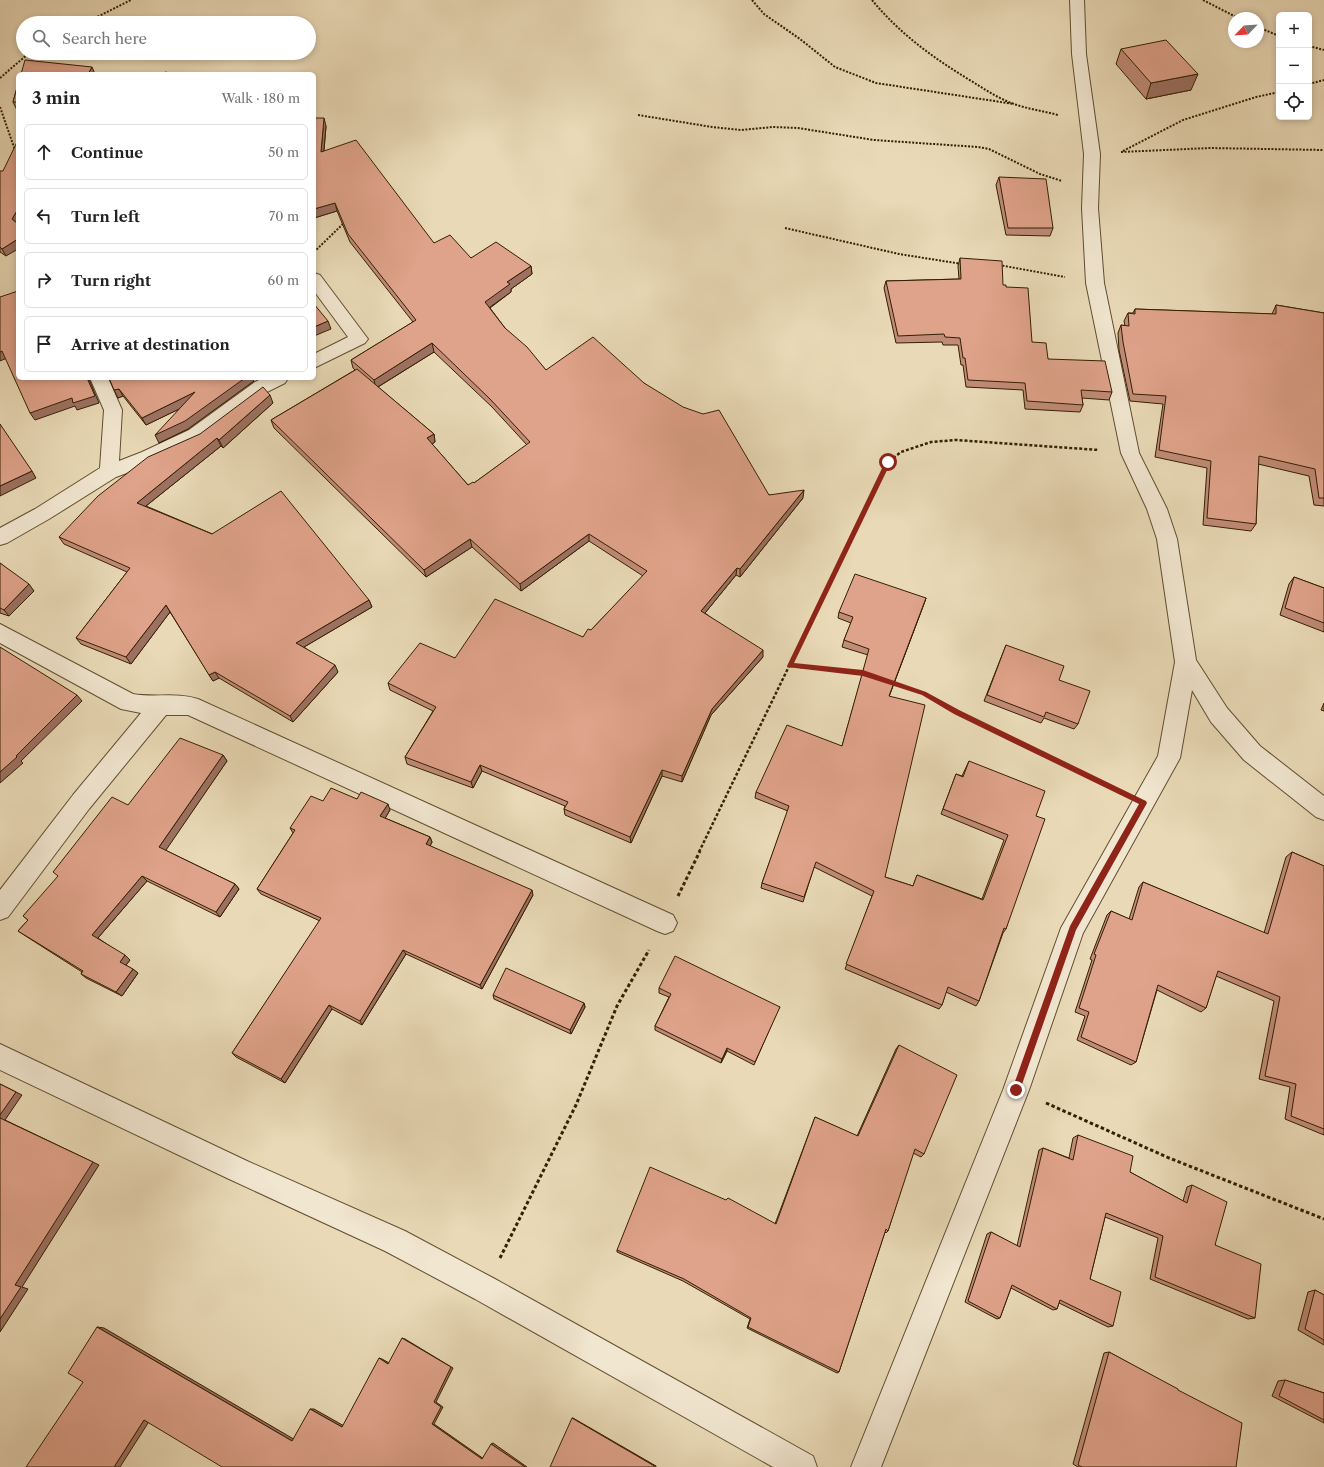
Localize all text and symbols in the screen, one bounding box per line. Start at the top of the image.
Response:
north arrow [1228,12,1264,48]
map controls [1276,12,1312,120]
button: + [1276,12,1312,48]
search box [16,16,316,60]
icon: search [30,27,52,49]
text: Search here [62,29,147,48]
button: − [1276,48,1312,84]
button: locate [1276,84,1312,120]
text: 3 min [32,88,81,108]
text: Walk · 180 m [221,90,300,106]
icon: ahead [33,141,55,163]
text: Continue [71,143,143,162]
text: 50 m [268,144,299,160]
icon: left [33,205,55,227]
text: Turn left [71,207,140,226]
text: 70 m [269,208,299,224]
icon: right [33,269,55,291]
text: Turn right [71,271,151,290]
text: 60 m [268,272,299,288]
icon: arrive [33,333,55,355]
text: Arrive at destination [71,335,230,354]
route start [879,453,897,471]
route end [1007,1081,1025,1099]

